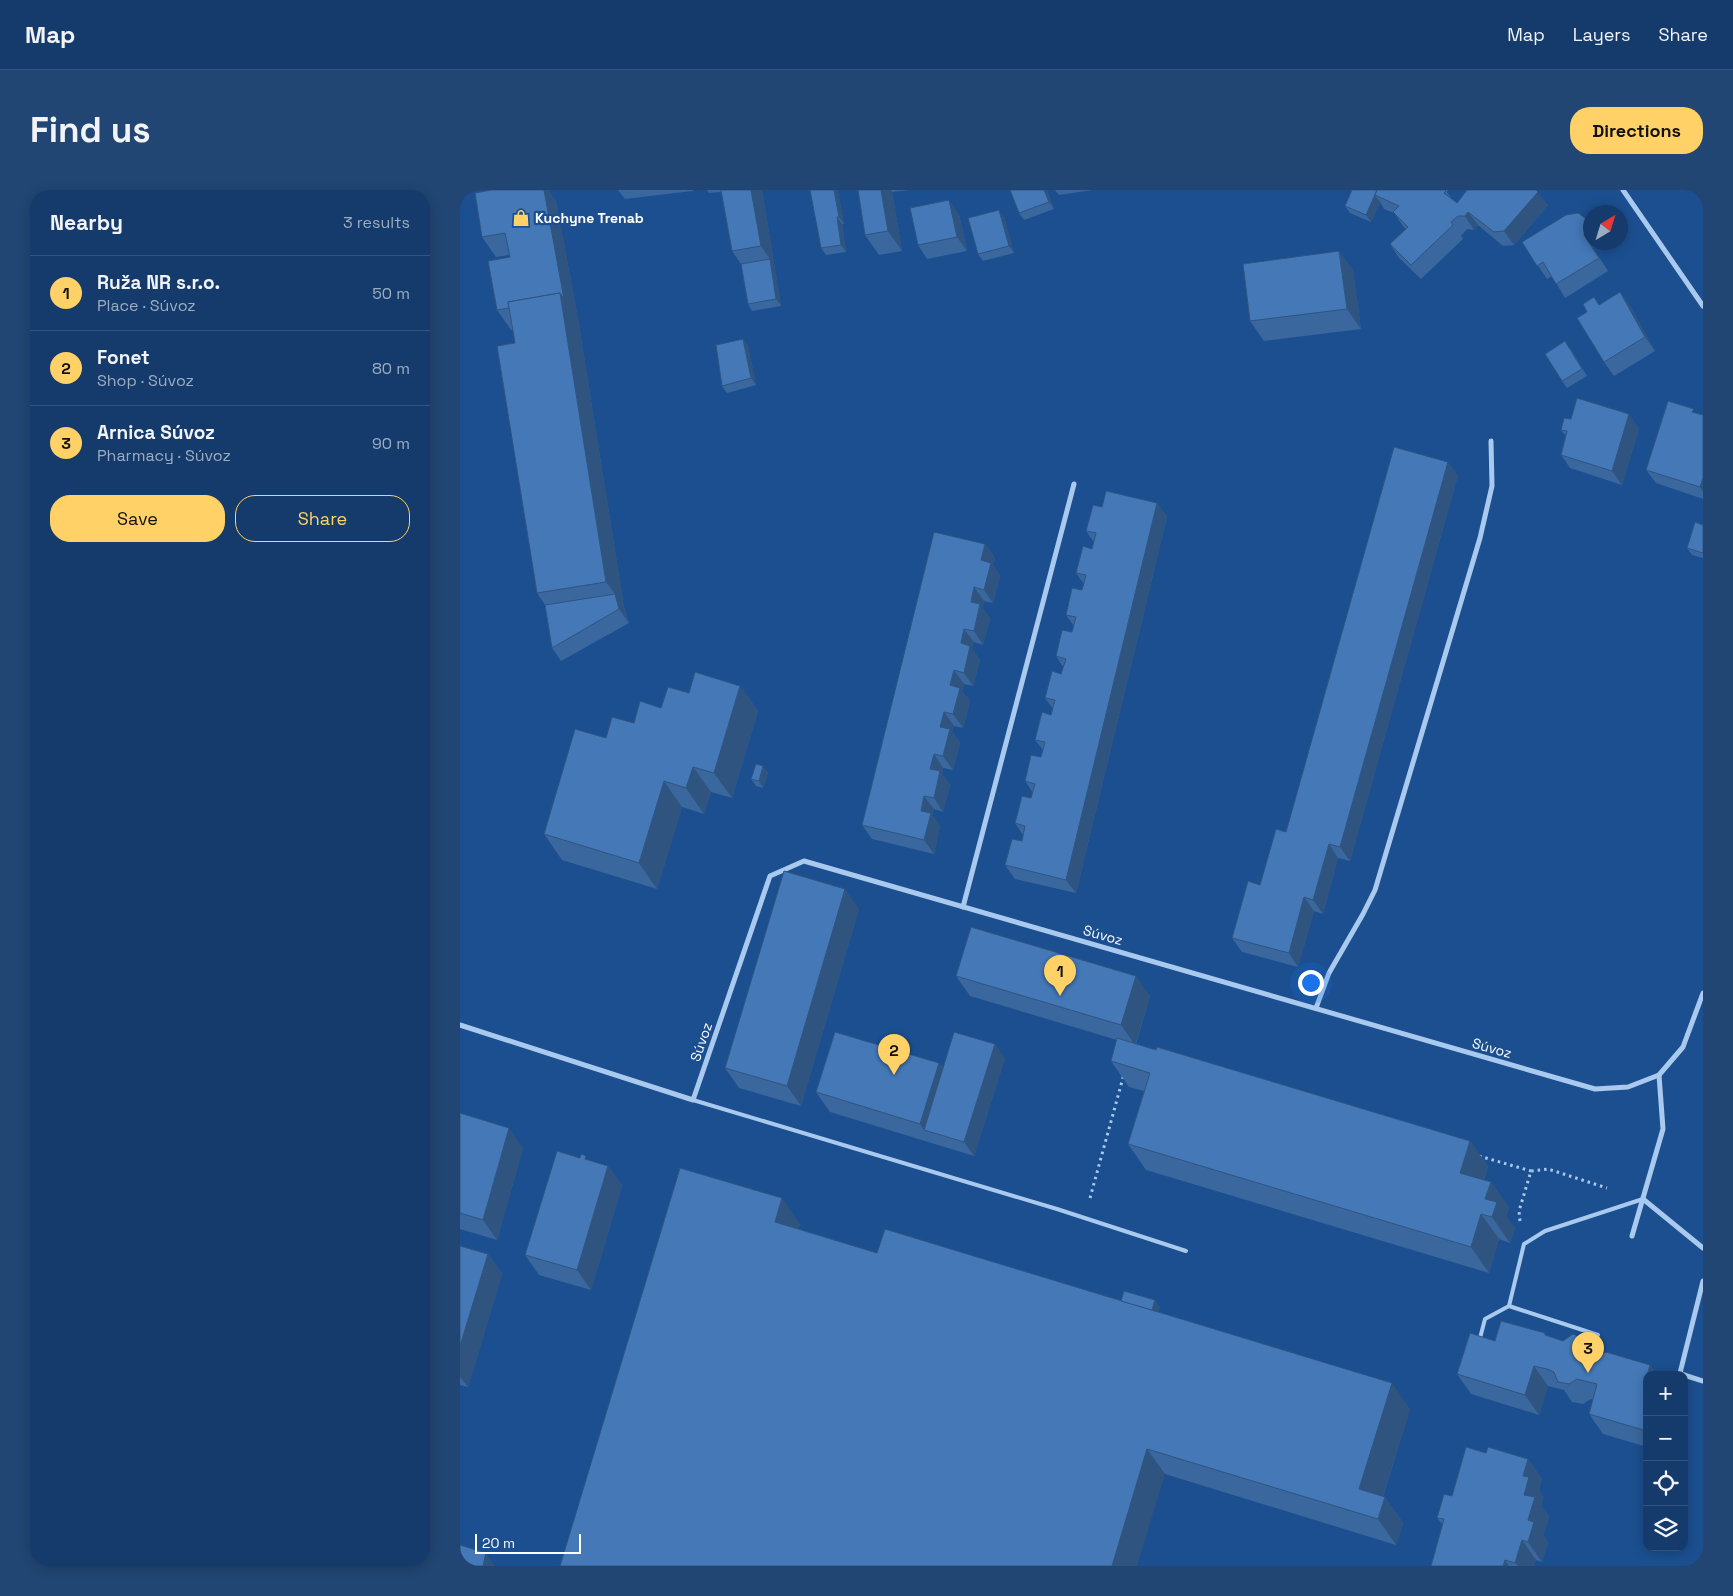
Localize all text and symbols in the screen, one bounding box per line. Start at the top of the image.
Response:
text: Map [25,19,75,50]
text: Map [1507,23,1545,46]
text: Layers [1573,23,1630,46]
text: Share [1658,23,1708,46]
button: Directions [1570,107,1703,154]
text: Find us [30,108,151,152]
north arrow [1583,205,1628,250]
shop icon: Kuchyne Trenab [511,208,531,228]
text: Nearby [50,209,123,236]
place label: Kuchyne Trenab [535,209,644,227]
text: 3 results [343,212,410,233]
text: Ruža NR s.r.o. [97,270,220,295]
text: 1 [62,283,70,304]
text: 50 m [372,283,410,304]
text: Place · Súvoz [97,295,196,316]
text: Fonet [97,345,150,370]
text: 2 [61,358,71,379]
text: 80 m [372,358,410,379]
text: Shop · Súvoz [97,370,194,391]
text: Arnica Súvoz [97,420,215,445]
text: 3 [61,433,71,454]
text: 90 m [372,433,410,454]
text: Pharmacy · Súvoz [97,445,231,466]
button: Save [50,495,225,542]
button: Share [235,495,410,542]
street label: Súvoz [1081,921,1125,949]
pin: 1 [1044,955,1076,996]
your location [1298,970,1324,996]
street label: Súvoz [686,1020,716,1064]
pin: 2 [878,1034,910,1075]
street label: Súvoz [1470,1034,1514,1062]
pin: 3 [1572,1332,1604,1373]
map controls [1643,1371,1688,1551]
button: + [1643,1371,1688,1416]
button: − [1643,1416,1688,1461]
button: locate [1643,1461,1688,1506]
button: layers [1643,1506,1688,1551]
scale bar [475,1531,581,1554]
text: 20 m [482,1534,515,1552]

